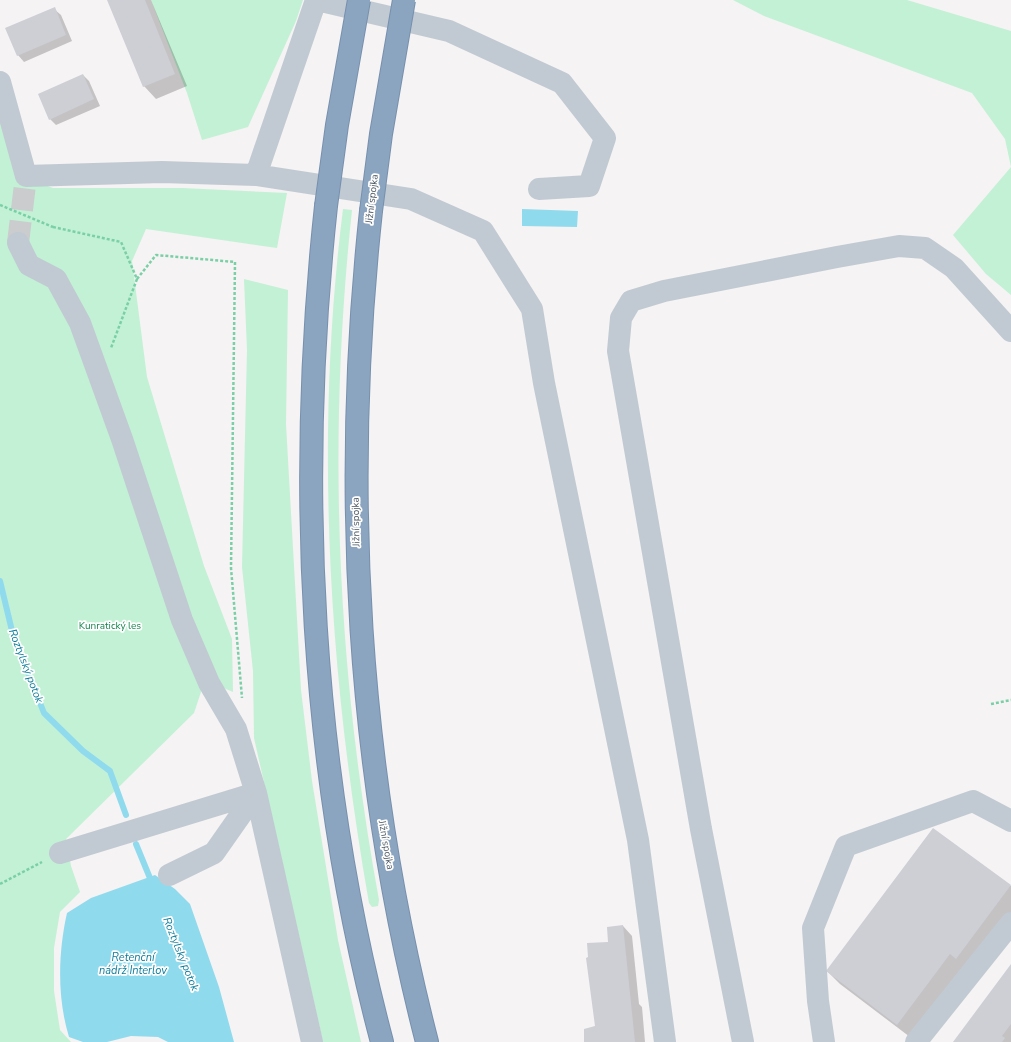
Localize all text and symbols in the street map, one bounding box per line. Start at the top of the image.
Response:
street label: Jižní spojka [362,174,382,225]
street label: Jižní spojka [349,497,363,548]
park label: Kunratický les [79,619,141,633]
water label: Roztylský potok [5,627,47,706]
street label: Jižní spojka [375,818,397,871]
water label: Roztylský potok [159,915,203,993]
water label: Retenční nádrž Interlov [99,950,167,978]

